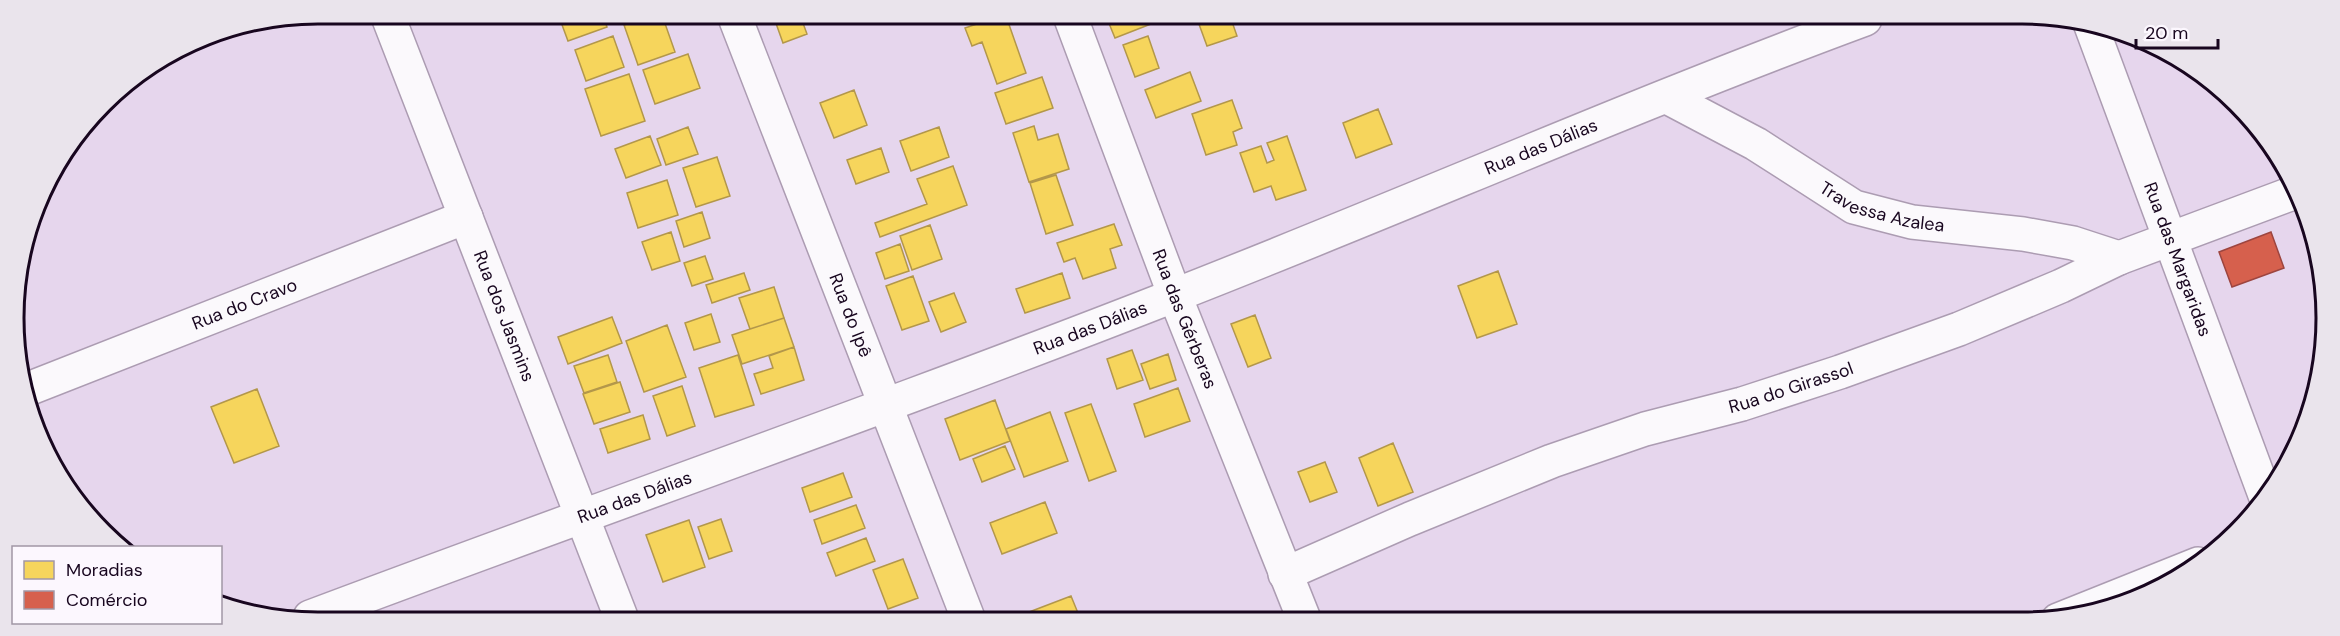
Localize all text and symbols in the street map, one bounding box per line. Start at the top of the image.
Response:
scale bar [2136,12,2218,50]
text: 20 m [2145,21,2188,45]
street label: Rua das Dálias [1481,113,1601,181]
street label: Travessa Azalea [1815,176,1946,237]
street label: Rua das Margaridas [2138,179,2217,340]
street label: Rua das Gérberas [1147,246,1223,392]
street label: Rua dos Jasmins [468,247,541,385]
street label: Rua do Ipê [823,270,878,361]
street label: Rua do Cravo [188,272,301,335]
street label: Rua das Dálias [1030,295,1151,361]
street label: Rua do Girassol [1726,356,1857,419]
street label: Rua das Dálias [574,465,695,529]
legend [12,546,222,624]
text: Moradias [66,558,143,582]
text: Comércio [66,588,147,612]

